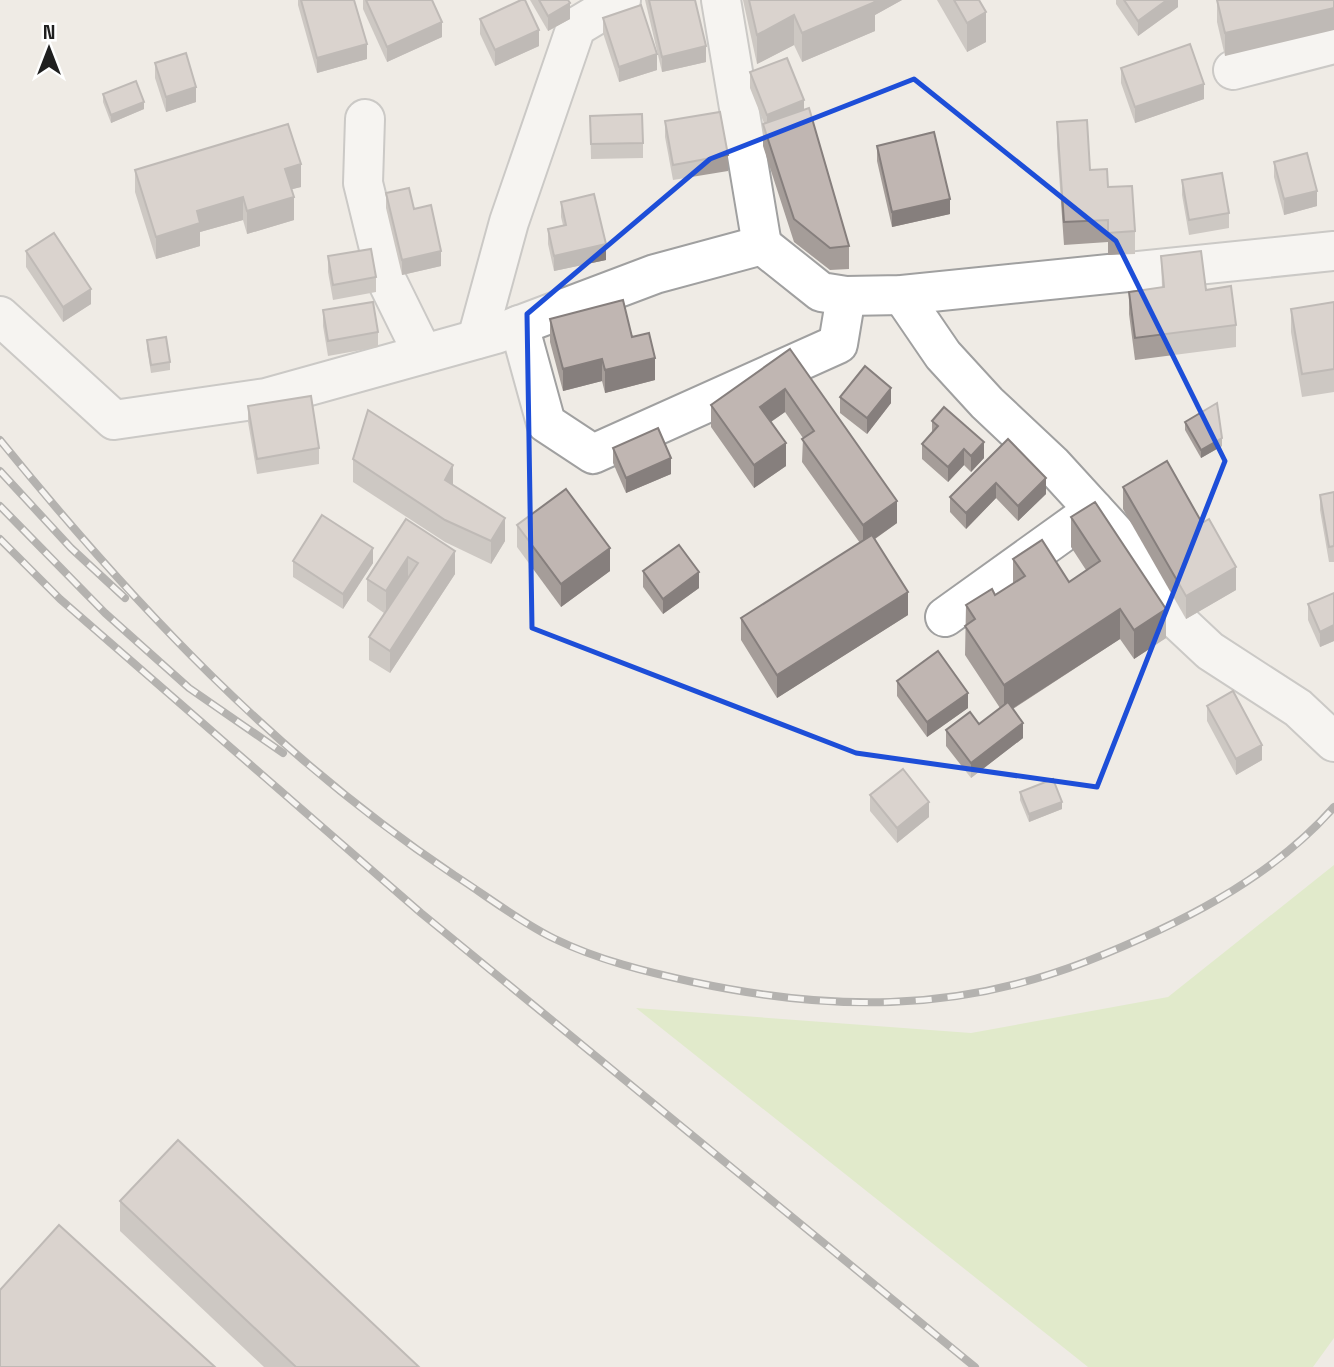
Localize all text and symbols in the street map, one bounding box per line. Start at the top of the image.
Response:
north arrow [14,14,84,84]
text: N [43,20,55,45]

